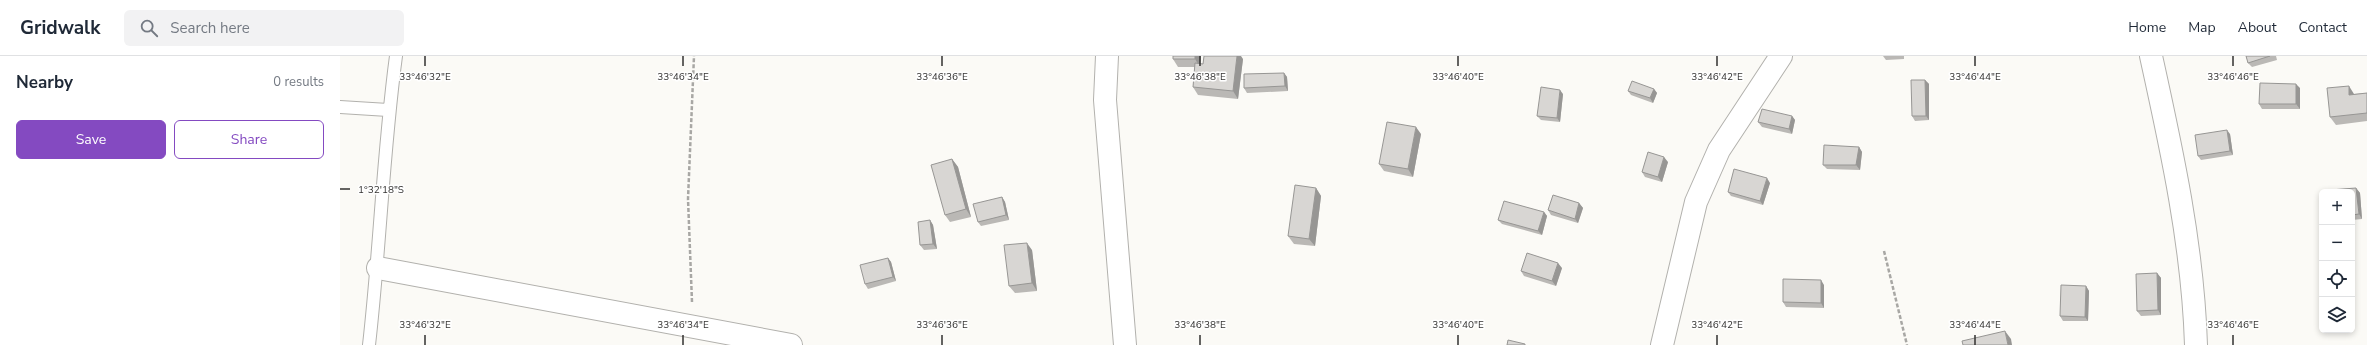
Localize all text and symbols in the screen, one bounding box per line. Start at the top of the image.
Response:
search box [124,10,404,46]
text: Gridwalk [20,15,100,41]
icon: search [138,17,160,39]
text: Search here [170,18,250,38]
text: Home [2128,18,2166,37]
text: Map [2188,18,2216,37]
text: About [2238,18,2277,37]
text: Contact [2299,18,2347,37]
text: 33°46'32"E [399,70,451,84]
text: 33°46'34"E [657,70,709,84]
text: 33°46'36"E [916,70,968,84]
text: 33°46'38"E [1174,70,1226,84]
text: 33°46'40"E [1432,70,1484,84]
text: 33°46'42"E [1691,70,1743,84]
text: 33°46'44"E [1949,70,2001,84]
text: 33°46'46"E [2207,70,2259,84]
text: Nearby [16,71,73,94]
text: 0 results [273,73,324,91]
button: Save [16,120,166,159]
button: Share [174,120,324,159]
text: 1°32'18"S [358,183,404,197]
map controls [2319,189,2355,333]
button: + [2319,189,2355,225]
button: − [2319,225,2355,261]
button: locate [2319,261,2355,297]
button: layers [2319,297,2355,333]
text: 33°46'32"E [399,318,451,332]
text: 33°46'34"E [657,318,709,332]
text: 33°46'36"E [916,318,968,332]
text: 33°46'38"E [1174,318,1226,332]
text: 33°46'40"E [1432,318,1484,332]
text: 33°46'42"E [1691,318,1743,332]
text: 33°46'44"E [1949,318,2001,332]
text: 33°46'46"E [2207,318,2259,332]

